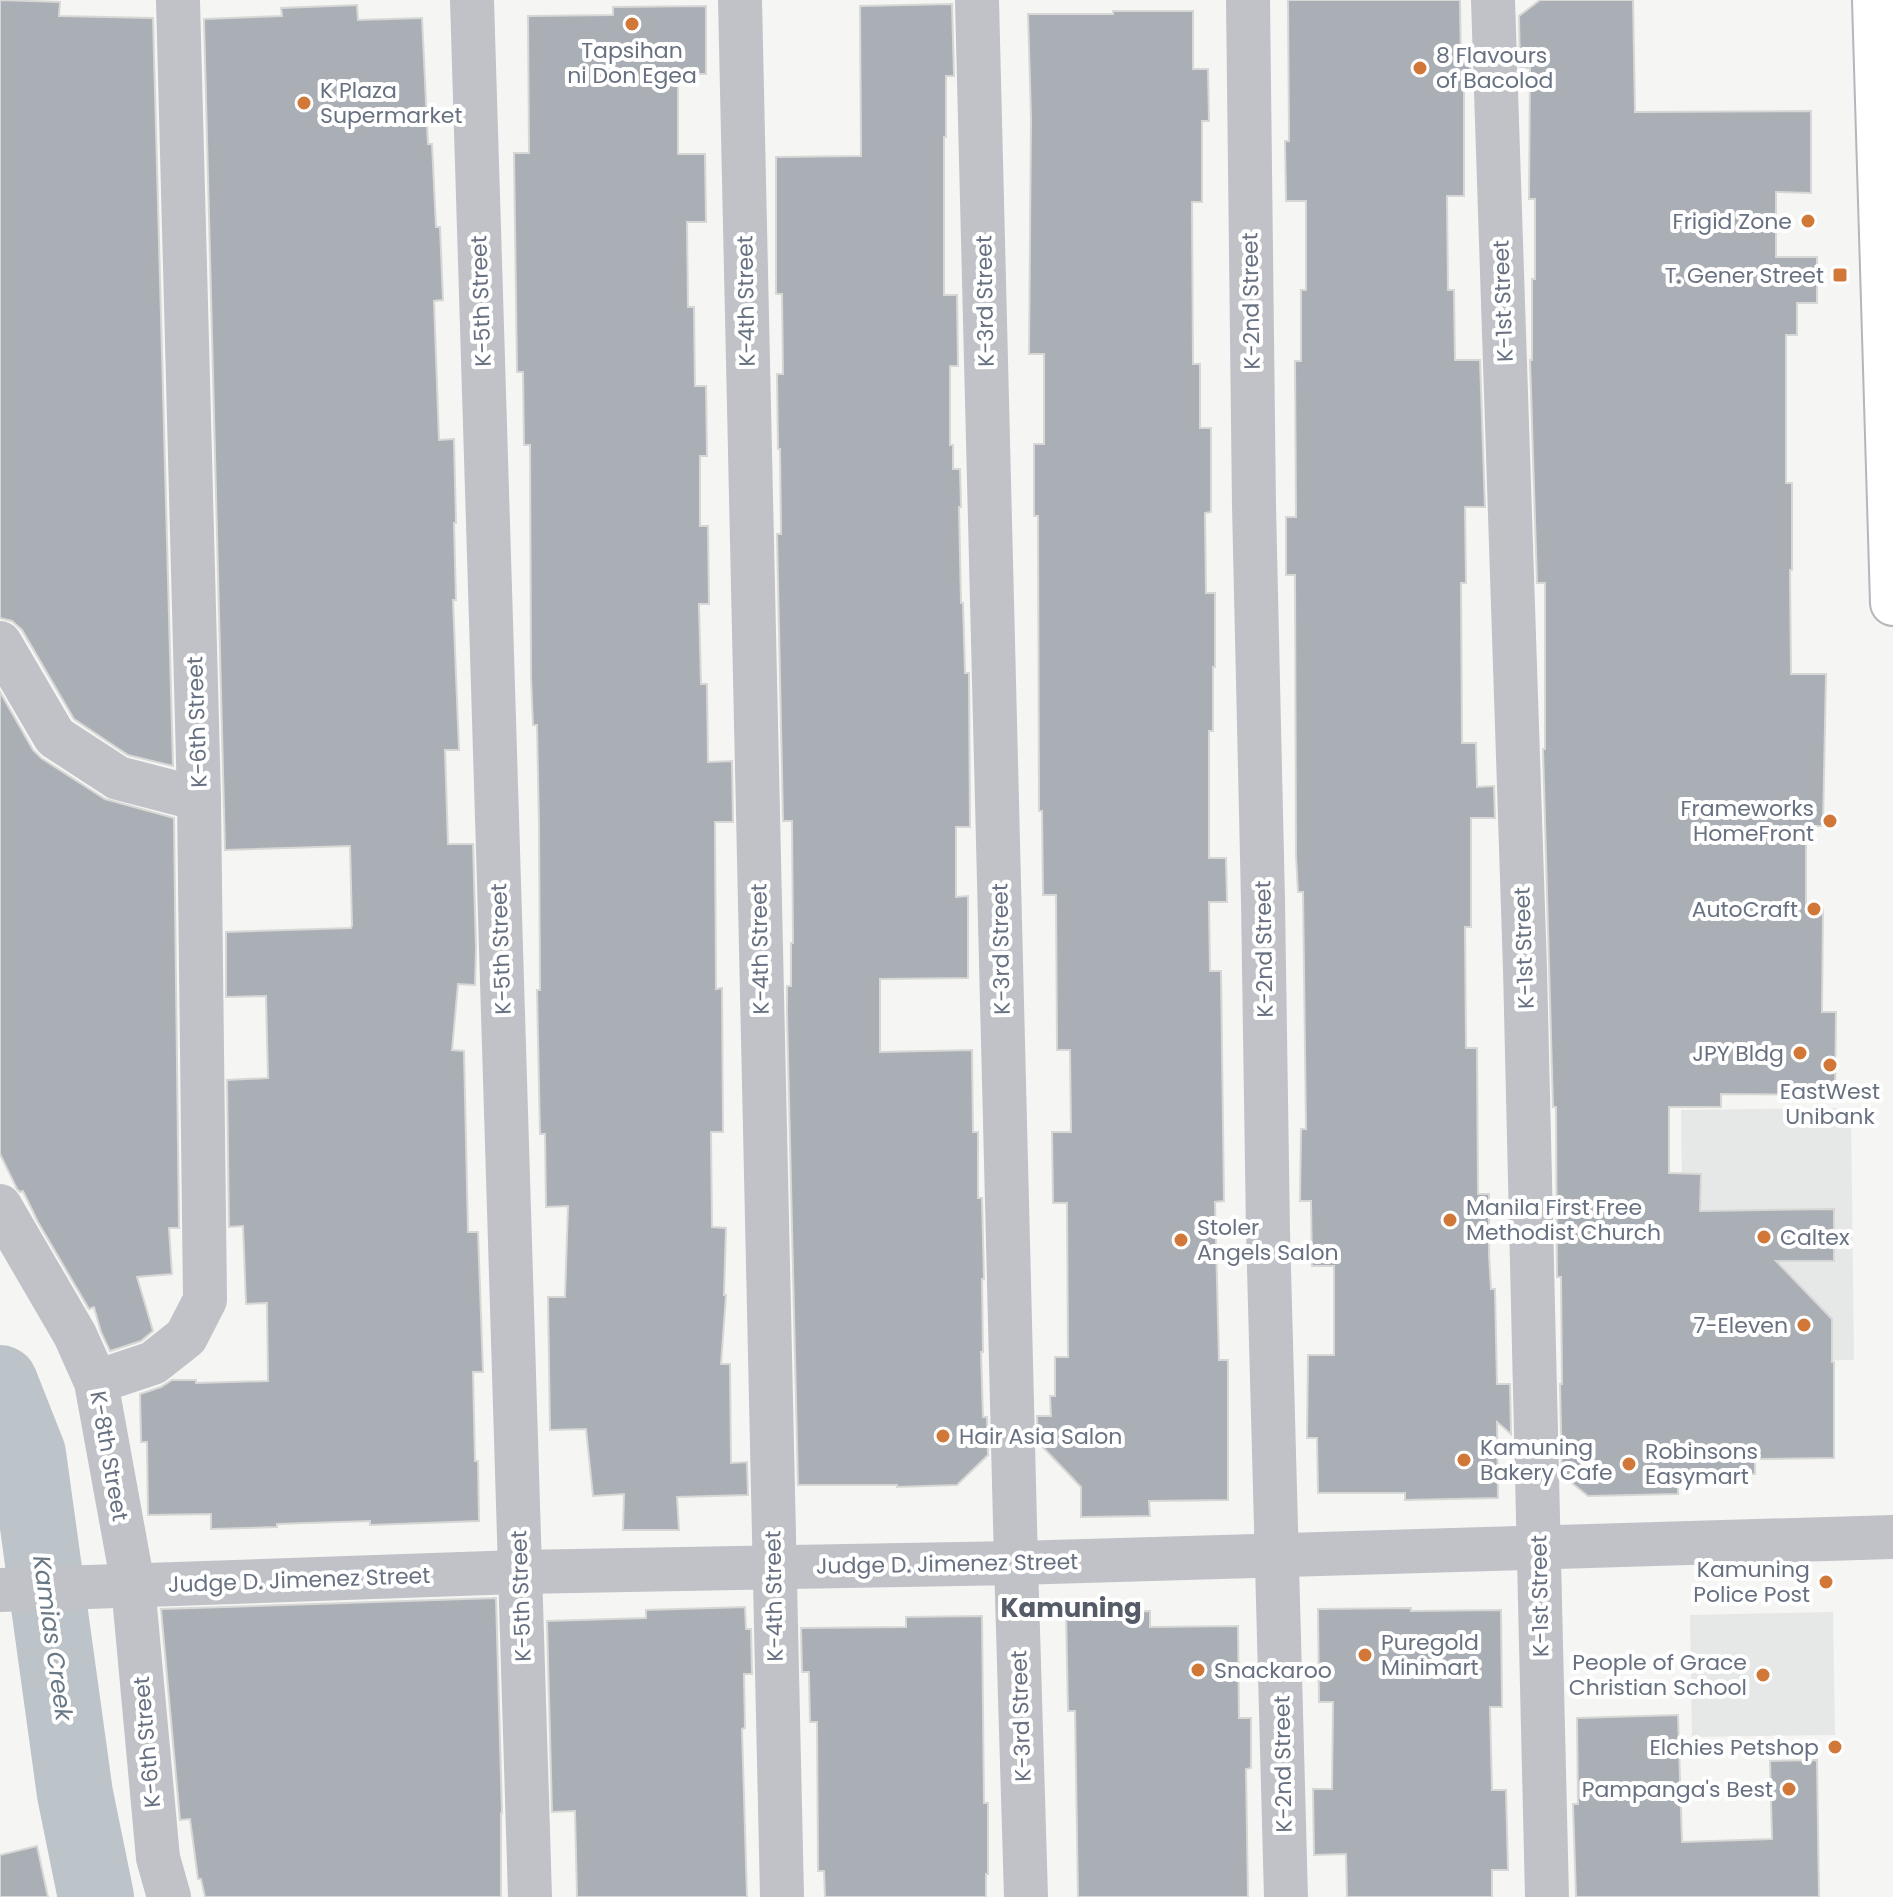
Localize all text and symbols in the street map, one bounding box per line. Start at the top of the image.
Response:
marker: Tapsihan ni Don Egea [623,15,641,33]
place label: Tapsihan ni Don Egea [567,35,697,91]
place label: 8 Flavours of Bacolod [1436,40,1553,96]
marker: 8 Flavours of Bacolod [1411,59,1429,77]
place label: K Plaza Supermarket [320,75,462,131]
marker: K Plaza Supermarket [295,94,313,112]
place label: Frigid Zone [1673,206,1792,237]
marker: Frigid Zone [1799,212,1817,230]
street label: K-2nd Street [1234,232,1268,370]
street label: K-5th Street [463,235,499,367]
street label: K-4th Street [729,235,763,367]
street label: K-3rd Street [968,235,1002,367]
street label: K-1st Street [1485,239,1521,363]
place label: T. Gener Street [1665,260,1824,291]
marker: T. Gener Street [1831,266,1849,284]
street label: K-6th Street [179,656,215,788]
place label: Frameworks HomeFront [1680,793,1814,849]
marker: Frameworks HomeFront [1821,812,1839,830]
street label: K-2nd Street [1247,880,1281,1018]
street label: K-5th Street [483,883,519,1015]
street label: K-4th Street [743,883,777,1015]
street label: K-3rd Street [984,883,1018,1015]
street label: K-1st Street [1506,886,1542,1010]
place label: AutoCraft [1692,894,1798,925]
marker: AutoCraft [1805,900,1823,918]
place label: JPY Bldg [1692,1038,1784,1069]
marker: JPY Bldg [1791,1044,1809,1062]
marker: EastWest Unibank [1821,1056,1839,1074]
place label: EastWest Unibank [1780,1076,1880,1132]
place label: Manila First Free Methodist Church [1466,1192,1661,1248]
marker: Manila First Free Methodist Church [1441,1211,1459,1229]
place label: Stoler Angels Salon [1197,1212,1339,1268]
place label: Caltex [1780,1222,1850,1253]
marker: Caltex [1755,1228,1773,1246]
marker: Stoler Angels Salon [1172,1231,1190,1249]
place label: 7-Eleven [1693,1310,1788,1341]
marker: 7-Eleven [1795,1316,1813,1334]
street label: K-8th Street [82,1389,136,1523]
place label: Hair Asia Salon [959,1421,1122,1452]
marker: Hair Asia Salon [934,1427,952,1445]
place label: Kamuning Bakery Cafe [1480,1432,1613,1488]
place label: Robinsons Easymart [1645,1436,1758,1492]
marker: Kamuning Bakery Cafe [1455,1451,1473,1469]
marker: Robinsons Easymart [1620,1455,1638,1473]
street label: K-5th Street [503,1530,539,1662]
street label: K-4th Street [757,1530,791,1662]
street label: K-1st Street [1523,1535,1557,1657]
street label: Judge D. Jimenez Street [816,1546,1078,1582]
water label: Kamias Creek [25,1553,81,1724]
place label: Kamuning Police Post [1693,1554,1810,1610]
street label: Judge D. Jimenez Street [167,1560,431,1600]
marker: Kamuning Police Post [1817,1573,1835,1591]
district label: Kamuning [1000,1590,1142,1626]
place label: Puregold Minimart [1381,1627,1479,1683]
marker: Puregold Minimart [1356,1646,1374,1664]
place label: People of Grace Christian School [1569,1647,1747,1703]
street label: K-3rd Street [1003,1650,1039,1782]
place label: Snackaroo [1214,1655,1332,1686]
marker: Snackaroo [1189,1661,1207,1679]
marker: People of Grace Christian School [1754,1666,1772,1684]
street label: K-6th Street [126,1675,168,1809]
street label: K-2nd Street [1266,1695,1300,1833]
place label: Elchies Petshop [1650,1732,1819,1763]
marker: Elchies Petshop [1826,1738,1844,1756]
place label: Pampanga's Best [1582,1774,1773,1805]
marker: Pampanga's Best [1780,1780,1798,1798]

